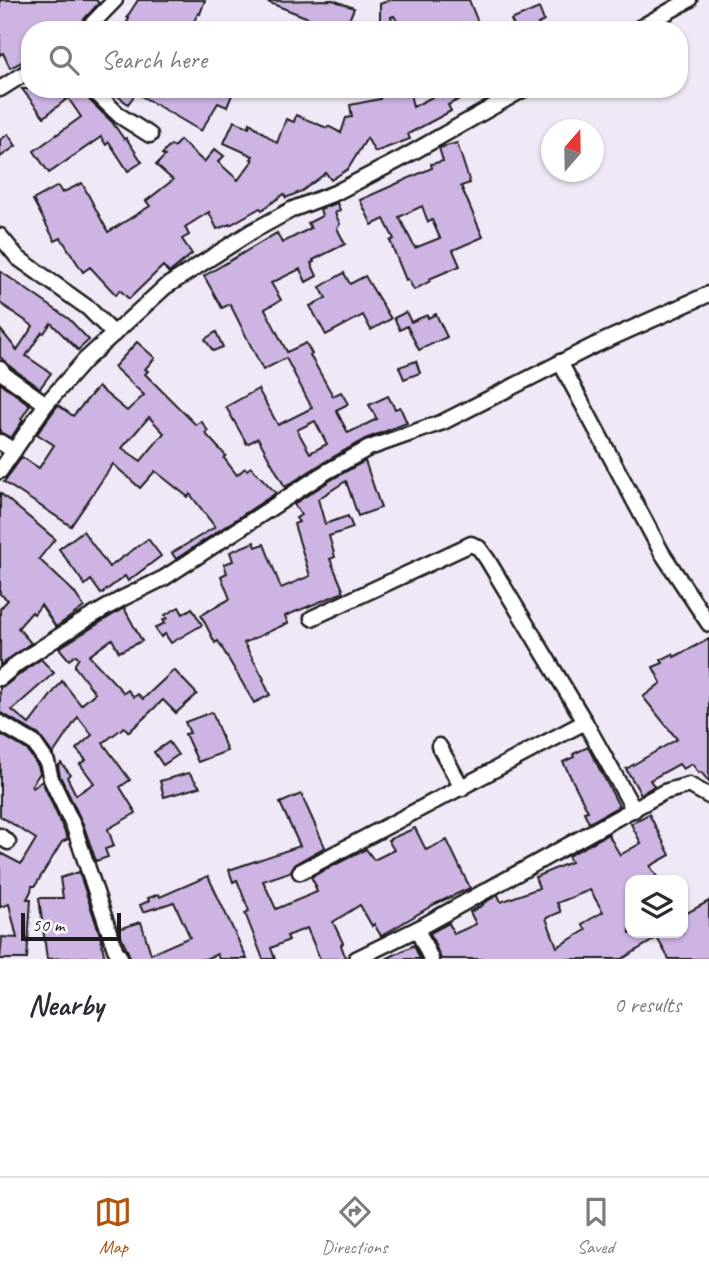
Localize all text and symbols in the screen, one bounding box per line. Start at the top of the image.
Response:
search box [21,21,688,98]
icon: search [45,41,83,79]
text: Search here [101,43,207,76]
north arrow [541,119,604,182]
map controls [625,875,688,938]
button: layers [625,875,688,938]
scale bar [21,910,121,942]
text: 50 m [32,913,64,937]
text: Nearby [28,986,104,1024]
text: 0 results [614,990,681,1019]
tab: Map [94,1193,132,1259]
tab: Directions [321,1193,388,1259]
tab: Saved [577,1193,615,1259]

